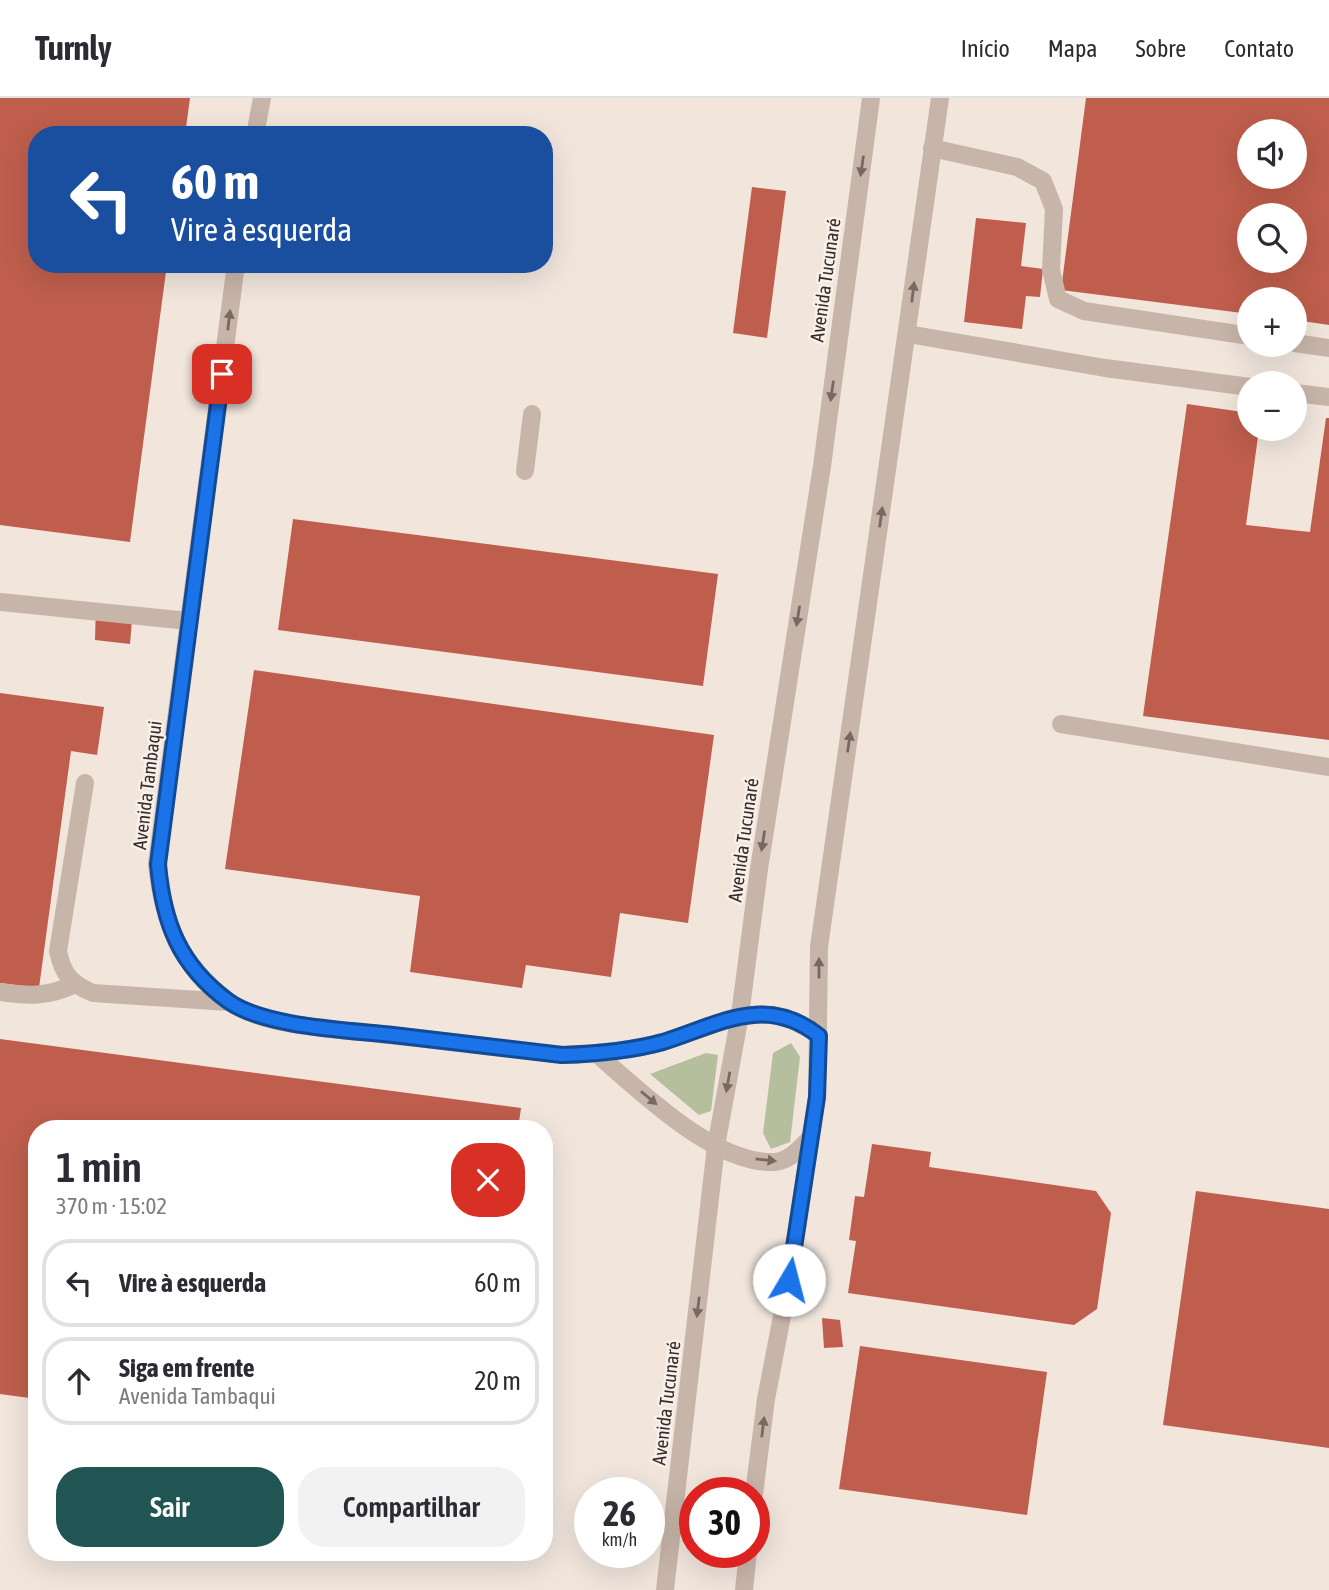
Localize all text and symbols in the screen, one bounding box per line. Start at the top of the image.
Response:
text: Turnly [35,29,112,67]
text: Início [961,35,1010,62]
text: Mapa [1048,35,1098,62]
text: Sobre [1136,35,1186,62]
text: Contato [1224,35,1294,62]
map controls [1237,119,1307,441]
button: sound [1237,119,1307,189]
text: 60 m [171,153,259,209]
icon: left [56,154,147,245]
one-way arrow [856,155,867,177]
button: search [1237,203,1307,273]
text: Vire à esquerda [171,211,352,248]
street label: Avenida Tucunaré [805,217,845,343]
one-way arrow [908,281,919,303]
button: + [1237,287,1307,357]
one-way arrow [223,309,234,331]
pin [192,344,252,404]
icon: arrive [203,355,241,393]
button: − [1237,371,1307,441]
one-way arrow [826,380,837,402]
one-way arrow [876,506,887,528]
one-way arrow [792,605,803,627]
street label: Avenida Tambaqui [128,719,166,851]
one-way arrow [843,731,854,753]
street label: Avenida Tucunaré [723,777,763,903]
one-way arrow [757,830,768,852]
one-way arrow [813,956,825,978]
one-way arrow [722,1071,733,1093]
one-way arrow [640,1090,657,1105]
text: 1 min [56,1143,142,1191]
button: close [451,1143,525,1217]
one-way arrow [755,1155,777,1166]
text: 370 m · 15:02 [56,1193,167,1219]
position arrow [752,1243,826,1317]
icon: left [60,1264,98,1302]
text: Vire à esquerda [119,1268,266,1298]
text: 60 m [474,1268,521,1298]
one-way arrow [692,1296,703,1318]
street label: Avenida Tucunaré [647,1340,685,1466]
text: Siga em frente [119,1353,255,1383]
icon: ahead [60,1362,98,1400]
text: 20 m [474,1366,521,1396]
text: Avenida Tambaqui [119,1383,276,1409]
one-way arrow [757,1416,768,1438]
button: Sair [56,1467,284,1547]
button: Compartilhar [298,1467,525,1547]
speed limit sign: 30 [679,1477,770,1568]
text: 26 [603,1493,636,1533]
text: km/h [602,1529,637,1550]

